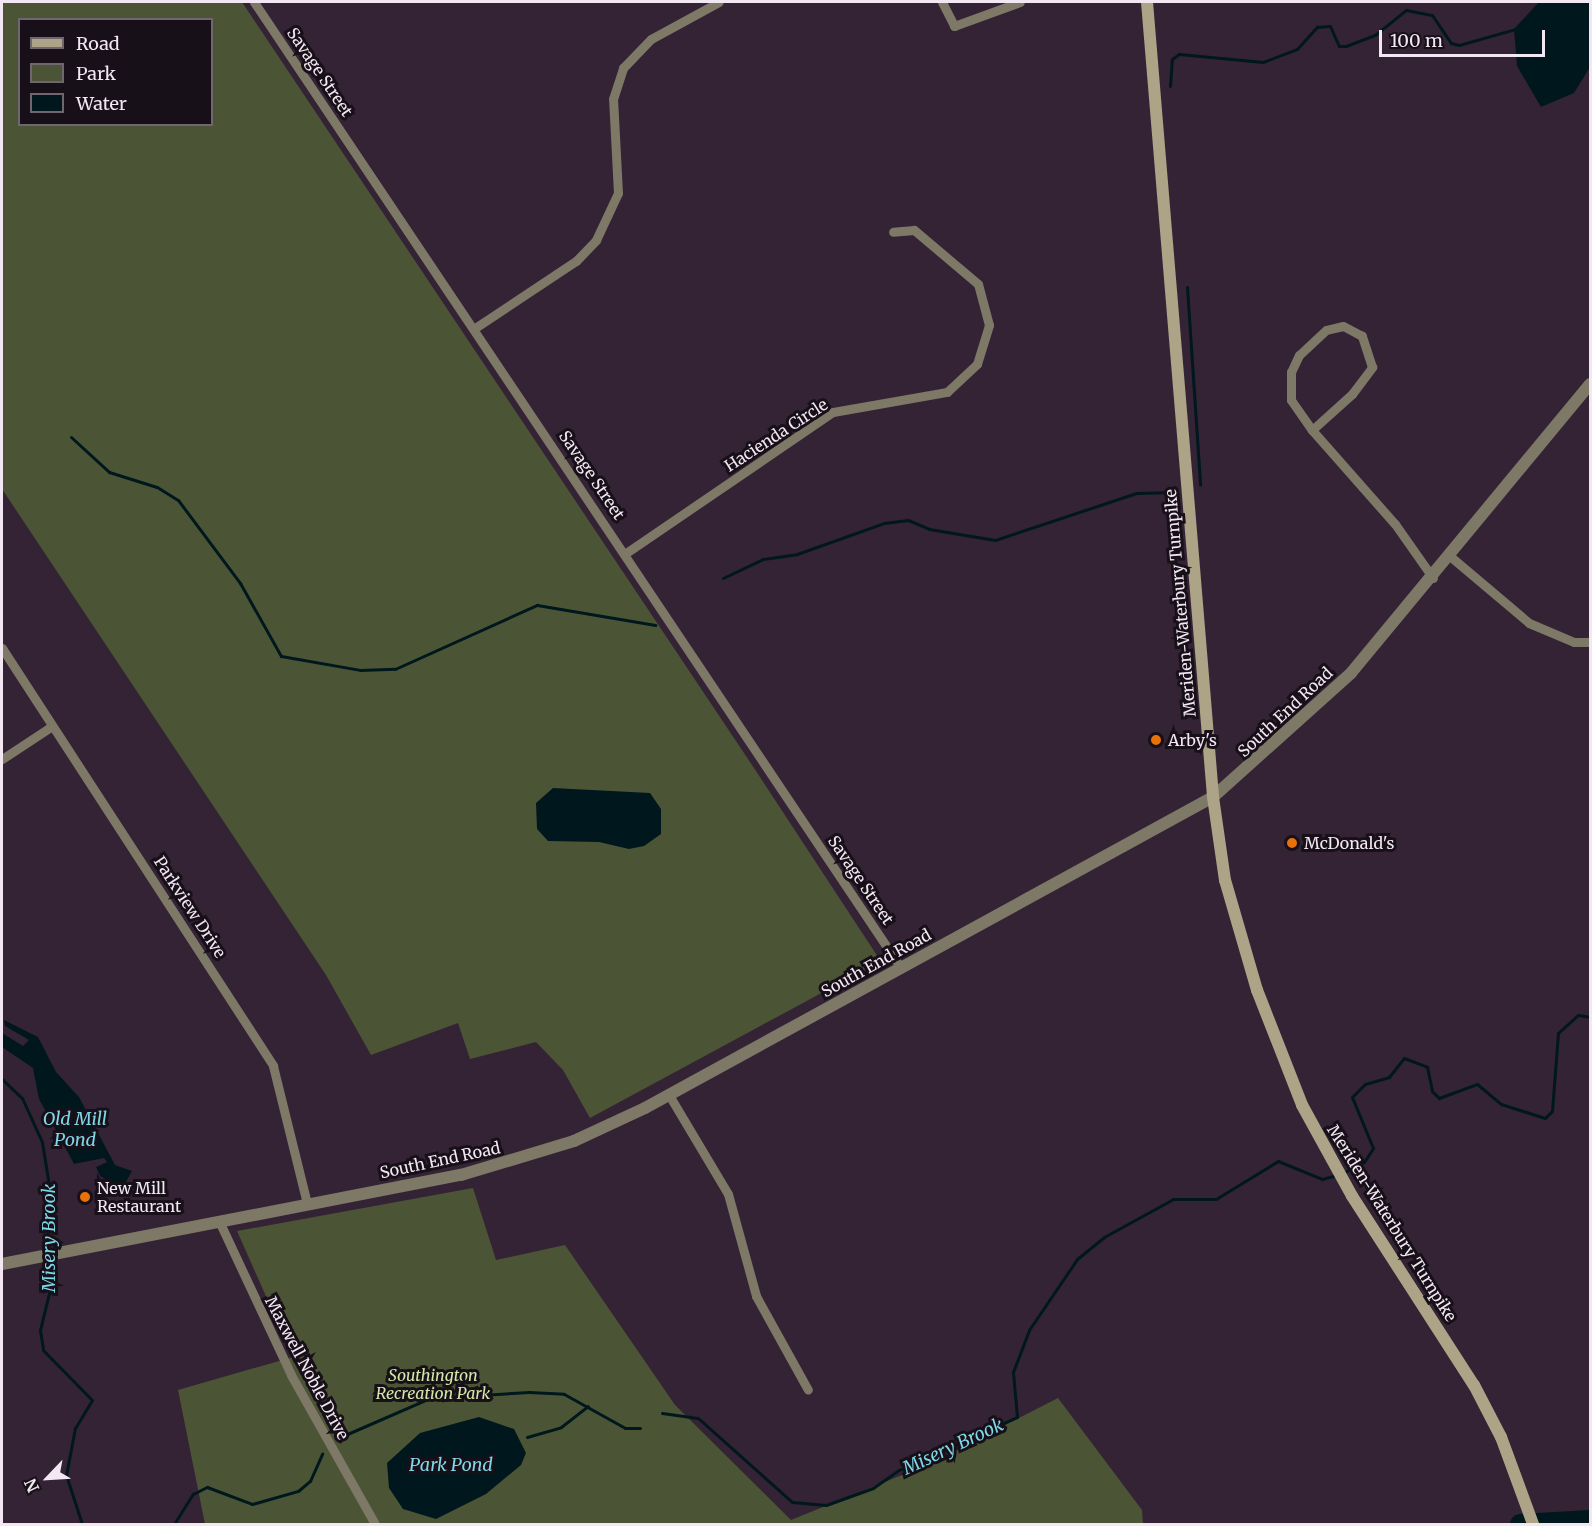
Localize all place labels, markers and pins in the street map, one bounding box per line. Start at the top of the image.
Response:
place label: Arby's [1168,730,1217,750]
marker: Arby's [1149,733,1163,747]
place label: McDonald's [1304,833,1394,853]
marker: McDonald's [1285,836,1299,850]
place label: New Mill Restaurant [97,1178,181,1216]
marker: New Mill Restaurant [78,1190,92,1204]

